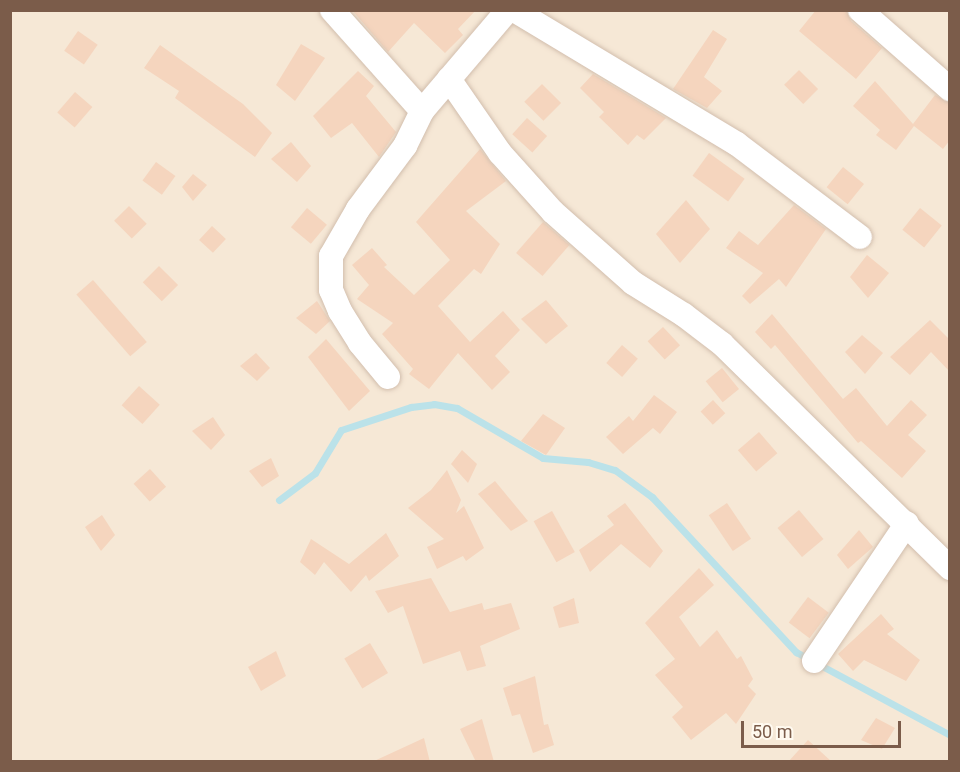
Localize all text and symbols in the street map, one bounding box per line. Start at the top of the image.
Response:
scale bar [744,709,904,747]
text: 50 m [752,721,792,742]

